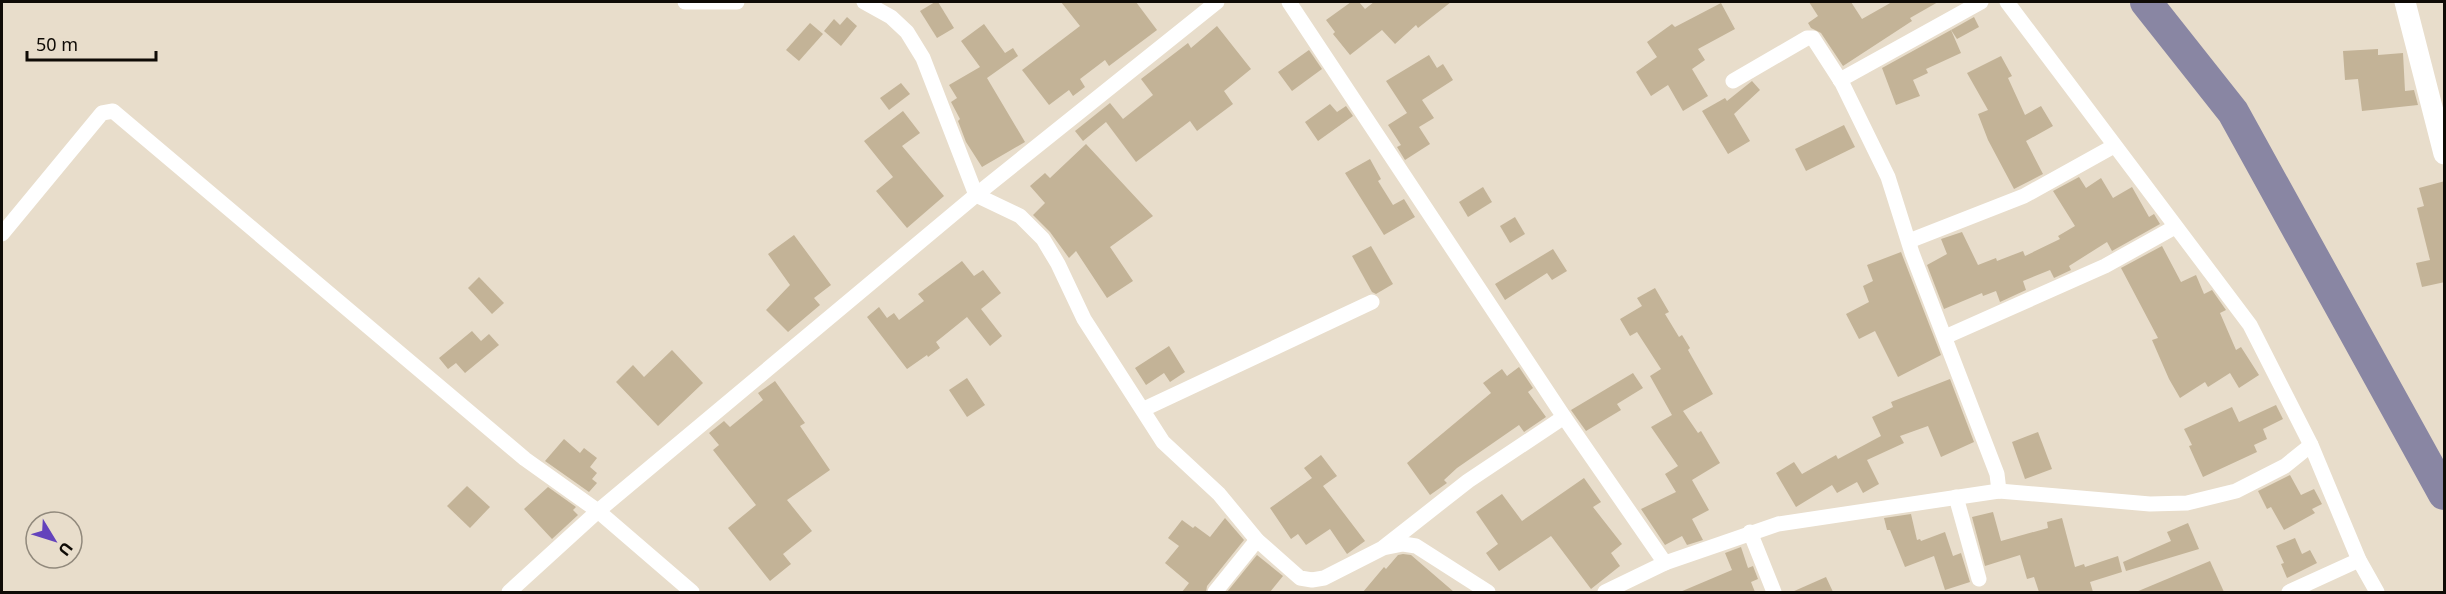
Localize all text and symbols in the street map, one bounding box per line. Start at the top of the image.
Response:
scale bar [27,24,156,62]
text: 50 m [36,32,78,56]
north arrow [24,510,84,570]
text: U [53,538,78,561]

